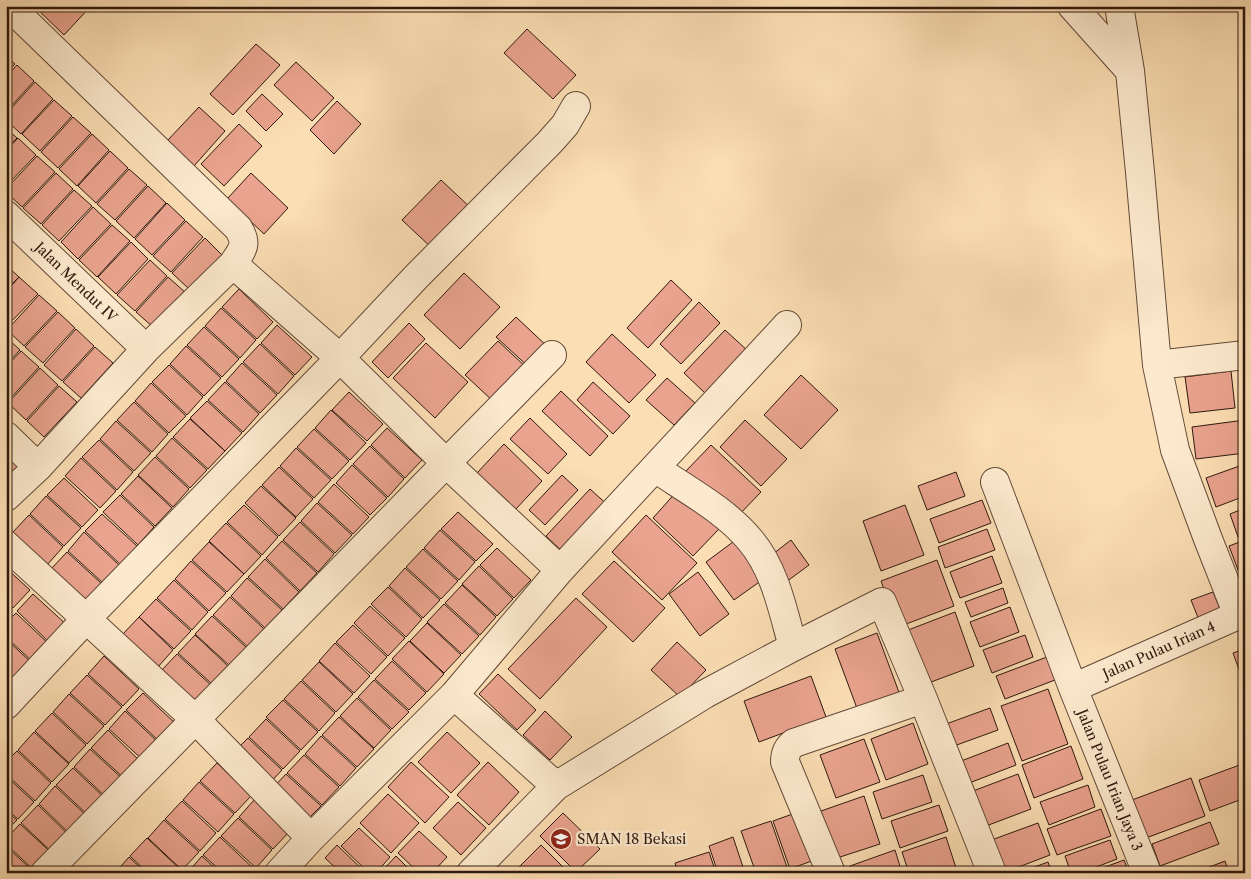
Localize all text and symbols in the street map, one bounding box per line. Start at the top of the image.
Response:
street label: Jalan Mendut IV [30,237,122,327]
street label: Jalan Pulau Irian 4 [1098,617,1218,684]
street label: Jalan Pulau Irian Jaya 3 [1073,705,1147,853]
school or university icon: SMAN 18 Bekasi [549,827,573,851]
place label: SMAN 18 Bekasi [577,830,686,848]

